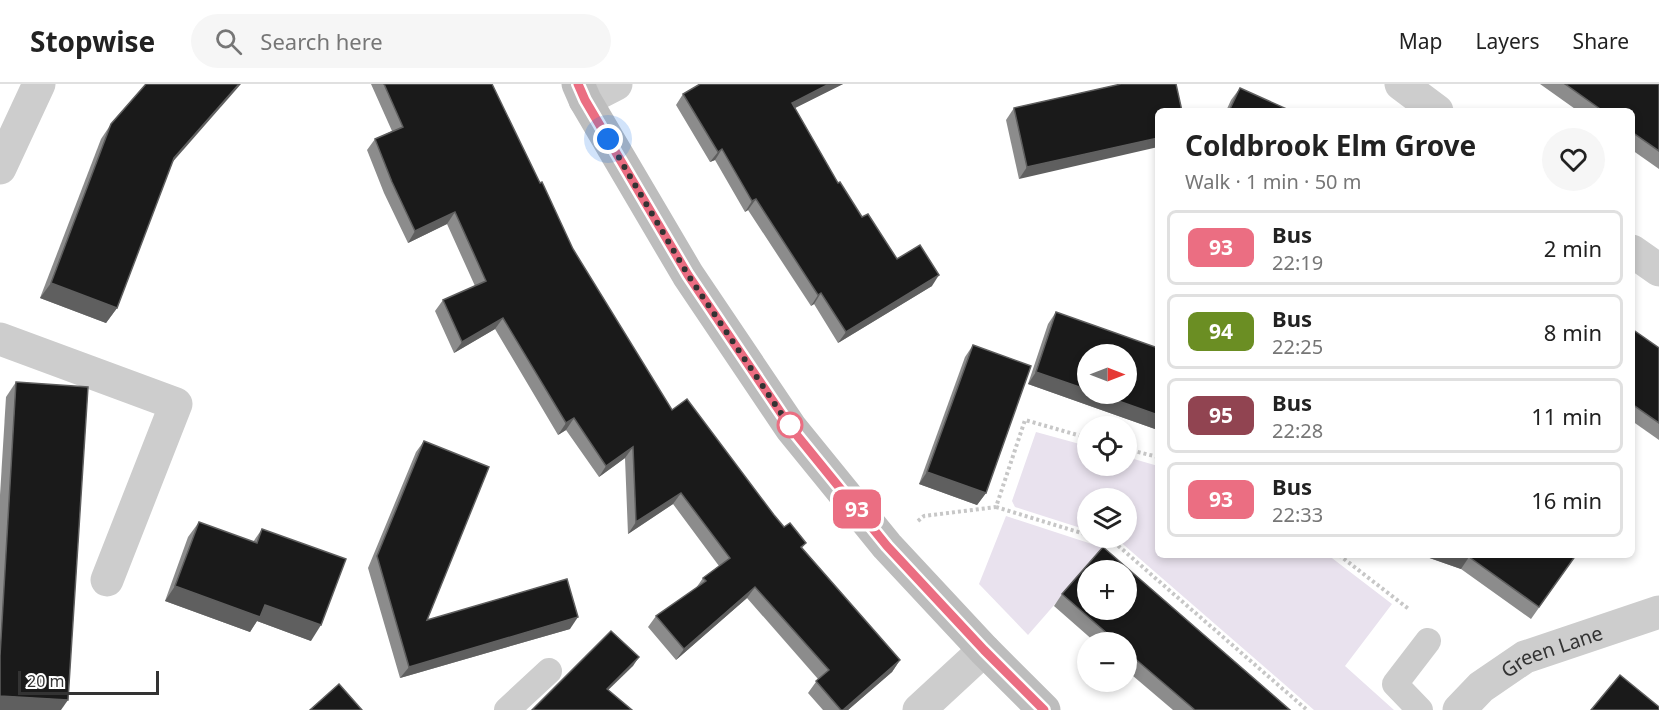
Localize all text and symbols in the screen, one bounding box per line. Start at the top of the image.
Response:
search box [191,14,611,68]
text: Stopwise [30,22,155,60]
icon: search [212,25,245,58]
text: Search here [260,26,383,56]
text: Map [1399,27,1443,55]
text: Layers [1476,27,1540,55]
text: Share [1573,27,1629,55]
your location [593,124,623,154]
text: Coldbrook Elm Grove [1185,126,1476,164]
button: heart [1542,128,1605,191]
text: Walk · 1 min · 50 m [1185,168,1361,195]
text: Bus [1272,219,1312,249]
text: 93 [1209,233,1233,261]
text: 2 min [1544,233,1602,263]
text: 22:19 [1272,249,1323,276]
text: Bus [1272,303,1312,333]
text: 94 [1209,317,1233,345]
text: 8 min [1544,317,1602,347]
text: 22:25 [1272,333,1323,360]
north arrow [1077,344,1137,404]
map controls [1077,344,1137,692]
text: Bus [1272,387,1312,417]
text: 95 [1209,401,1233,429]
text: 11 min [1531,401,1602,431]
unlabelled marker [777,412,803,438]
button: locate [1077,416,1137,476]
text: 22:28 [1272,417,1323,444]
text: Bus [1272,471,1312,501]
text: 93 [1209,485,1233,513]
text: 16 min [1531,485,1602,515]
button: layers [1077,488,1137,548]
line badge: 93 [830,490,884,528]
text: 93 [845,495,869,523]
text: 22:33 [1272,501,1323,528]
button: + [1077,560,1137,620]
street label: Green Lane [1495,618,1606,683]
button: − [1077,632,1137,692]
scale bar [18,668,159,696]
text: 20 m [27,670,64,692]

